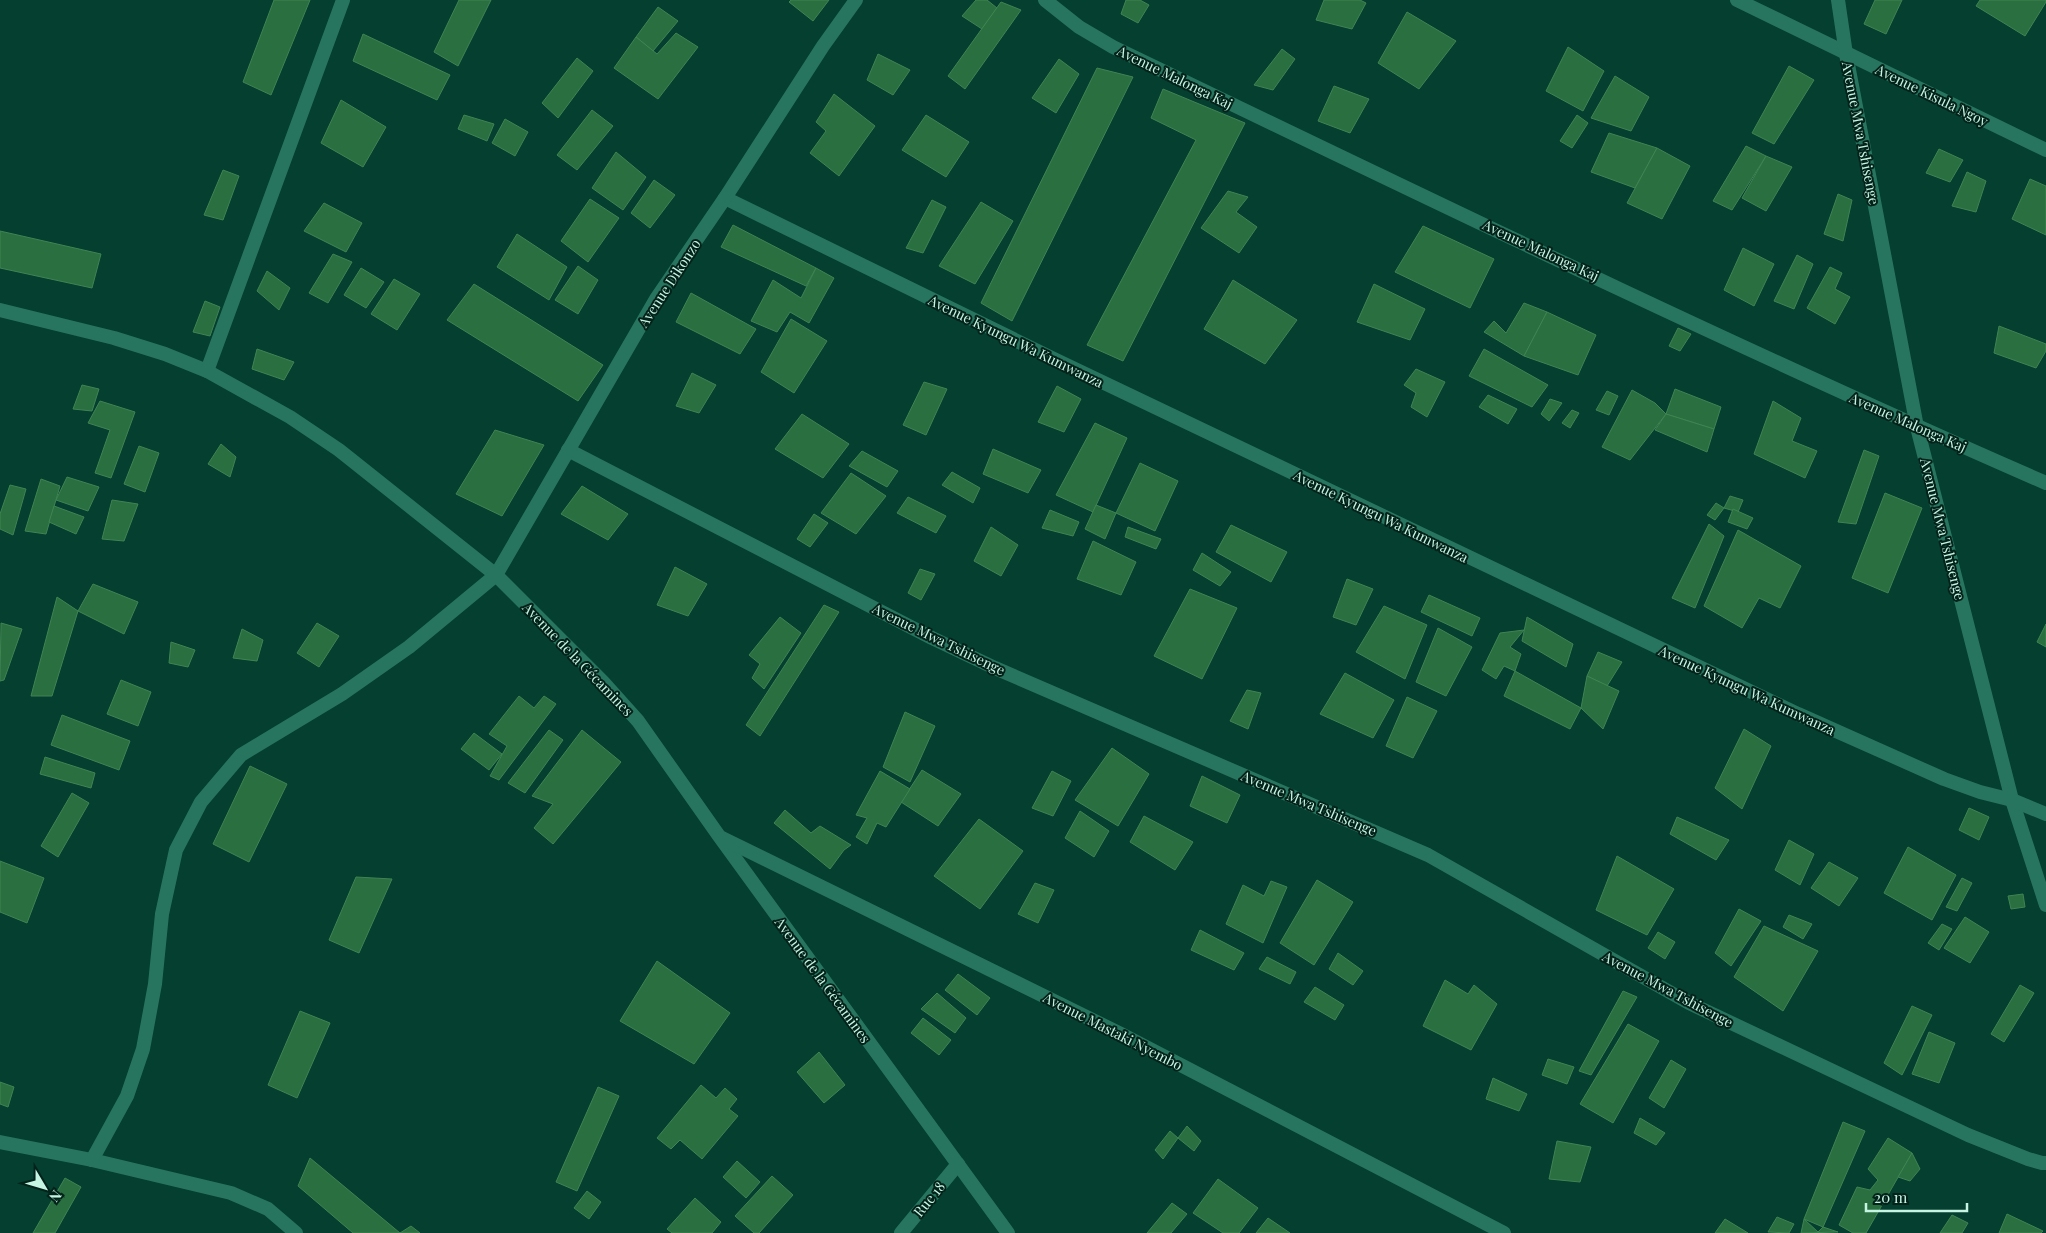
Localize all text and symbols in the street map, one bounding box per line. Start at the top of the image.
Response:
street label: Avenue Malonga Kaj [1113,40,1236,113]
street label: Avenue Mwa Tshisenge [1838,59,1884,206]
street label: Avenue Kisula Ngoy [1872,59,1991,131]
street label: Avenue Malonga Kaj [1479,214,1602,285]
street label: Avenue Dikonzo [633,235,705,332]
street label: Avenue Kyungu Wa Kumwanza [924,290,1107,392]
street label: Avenue Malonga Kaj [1846,387,1969,456]
street label: Avenue Mwa Tshisenge [1916,455,1970,602]
street label: Avenue Kyungu Wa Kumwanza [1289,465,1472,567]
street label: Avenue de la Gécamines [518,597,637,720]
street label: Avenue Mwa Tshisenge [869,598,1008,679]
street label: Avenue Kyungu Wa Kumwanza [1655,640,1838,739]
street label: Avenue Mwa Tshisenge [1237,765,1380,840]
street label: Avenue de la Gécamines [770,912,875,1047]
street label: Avenue Mwa Tshisenge [1598,946,1737,1032]
street label: Avenue Mastaki Nyembo [1039,987,1186,1075]
north arrow [20,1163,70,1213]
street label: Rue 18 [909,1177,949,1221]
scale bar [1866,1180,1967,1212]
text: N [45,1186,66,1206]
text: 20 m [1874,1187,1908,1207]

